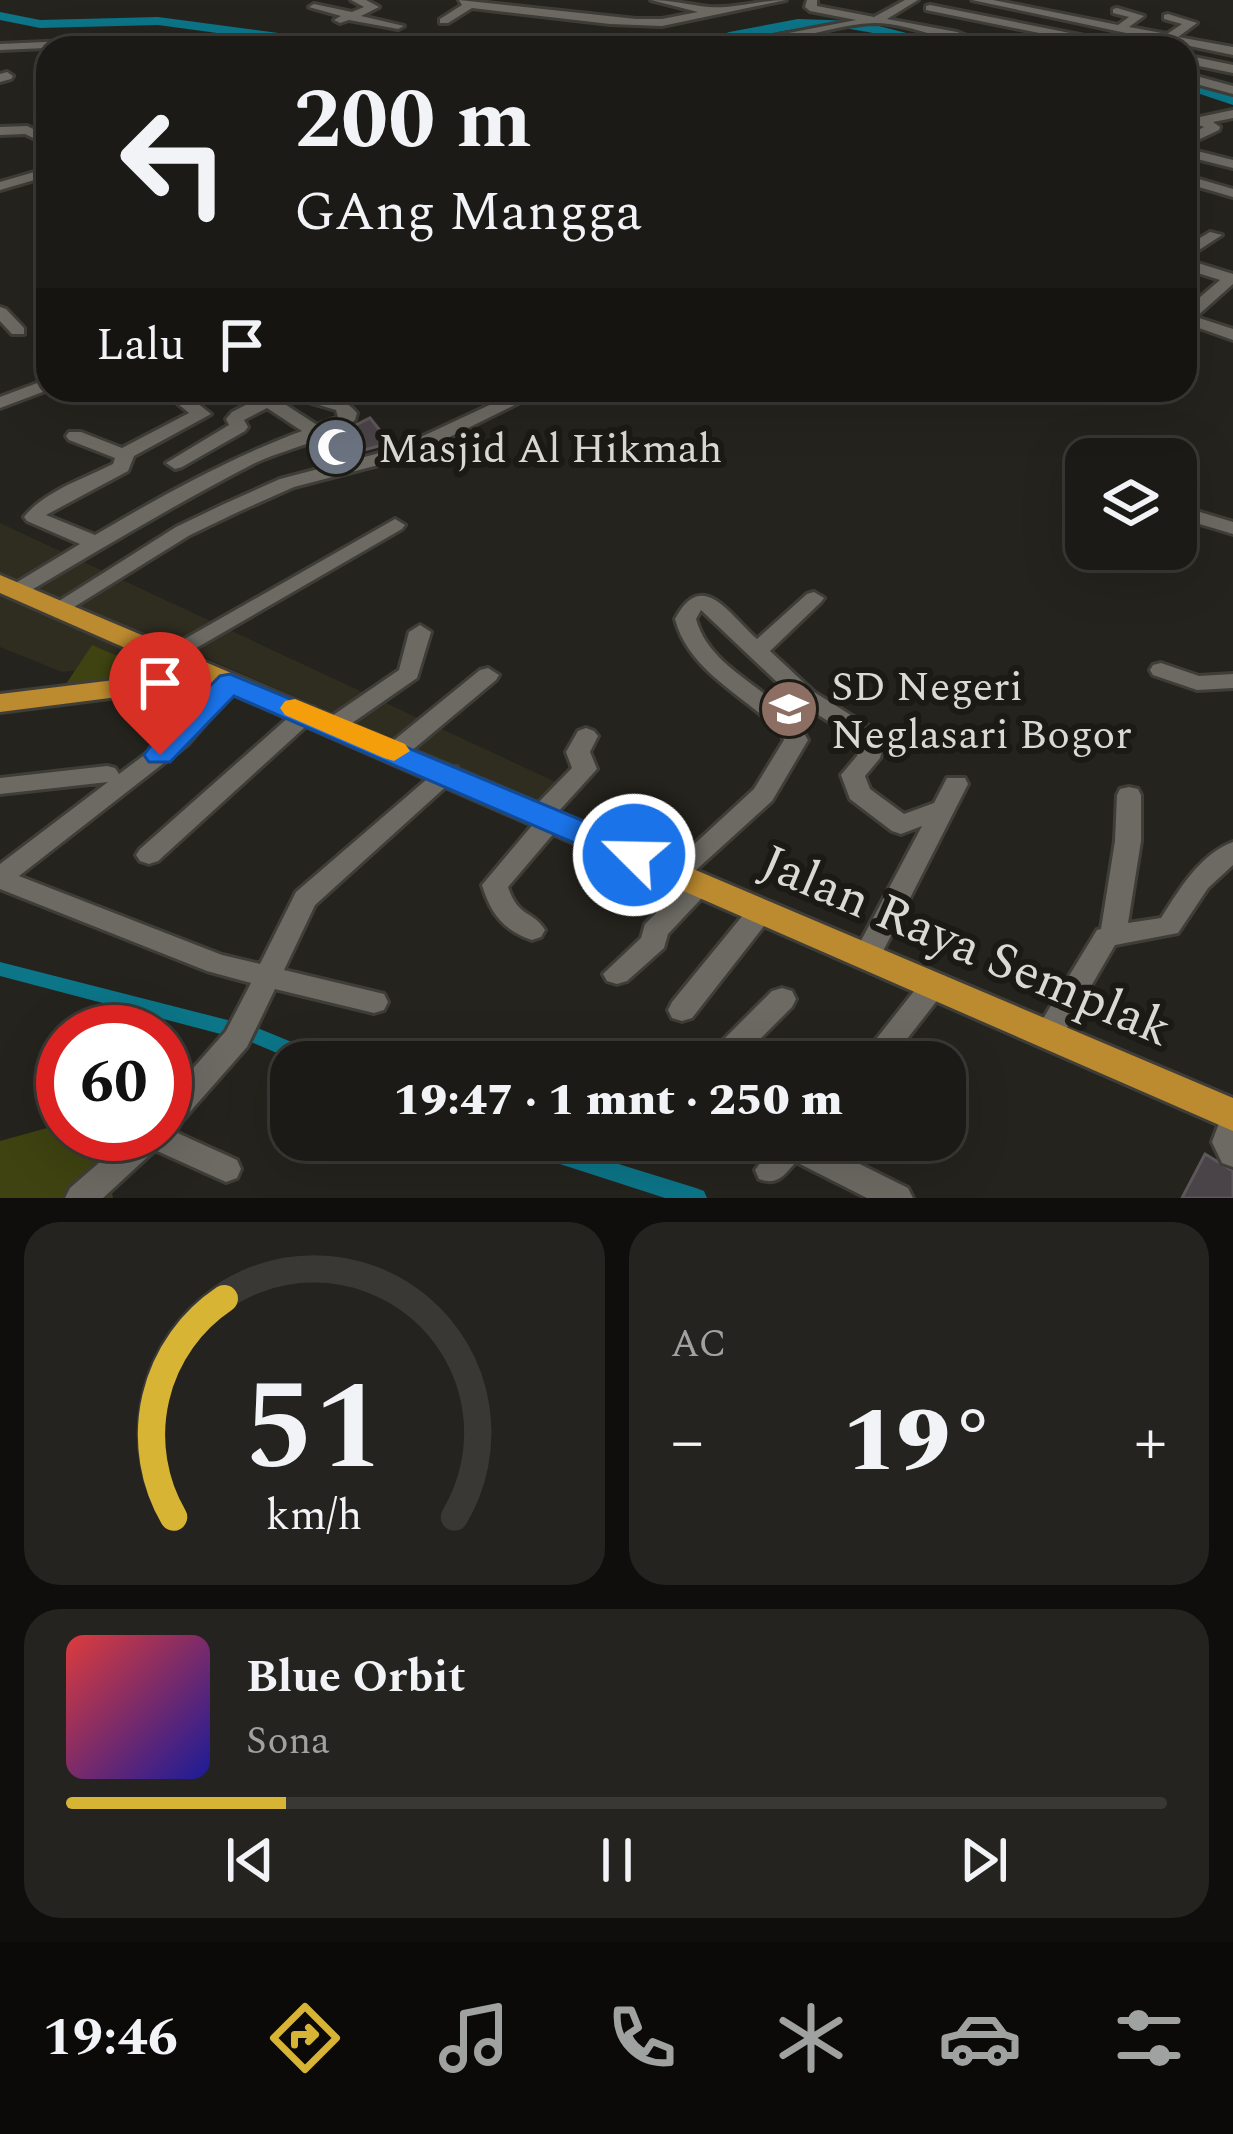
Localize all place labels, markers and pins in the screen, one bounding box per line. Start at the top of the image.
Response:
mosque icon: Masjid Al Hikmah [305,416,367,478]
place label: Masjid Al Hikmah [378,418,723,481]
pin [109,632,211,755]
place label: SD Negeri Neglasari Bogor [831,656,1132,767]
school or university icon: SD Negeri Neglasari Bogor [758,678,820,740]

